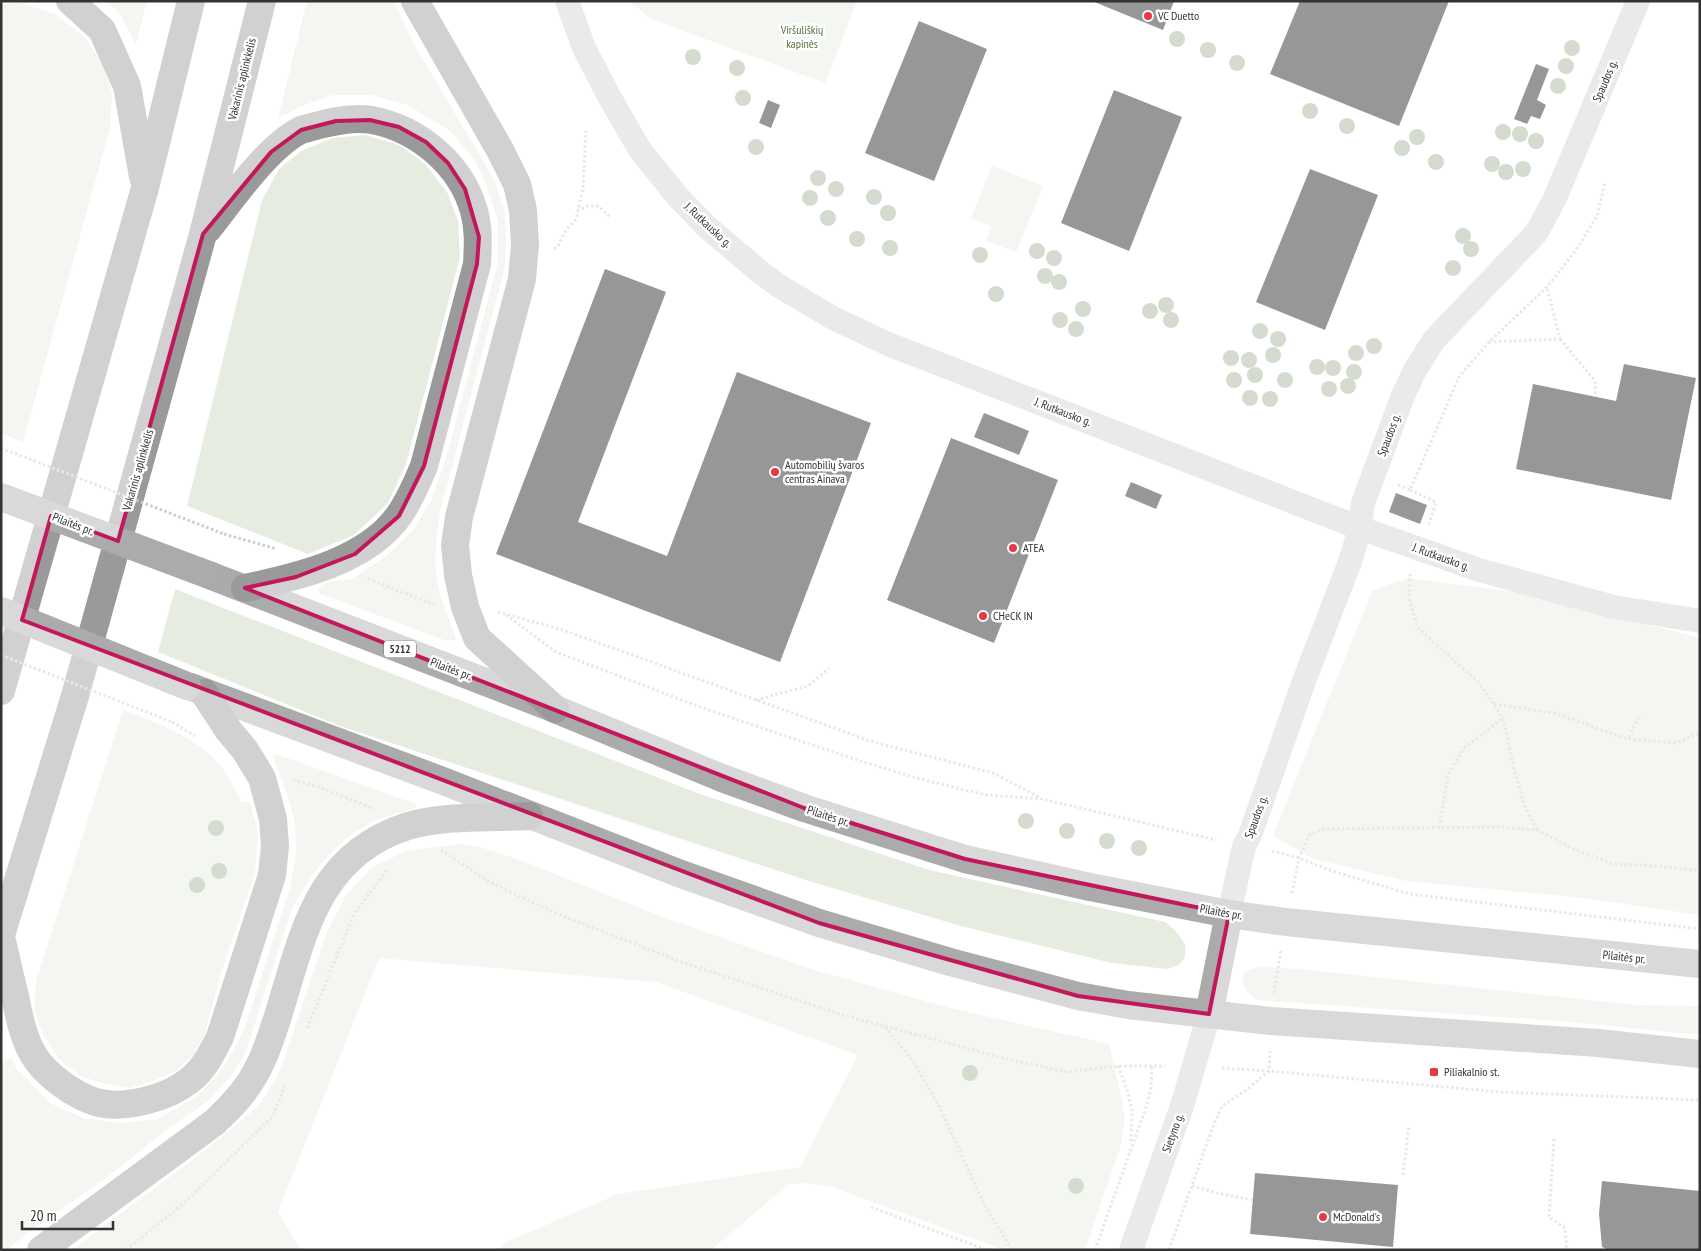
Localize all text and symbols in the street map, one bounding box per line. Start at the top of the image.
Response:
place label: VC Duetto [1157,8,1199,23]
marker: VC Duetto [1142,10,1154,22]
park label: Viršuliškių kapinės [780,22,823,51]
street label: Vakarinis aplinkkelis [224,36,259,122]
street label: Spaudos g. [1589,57,1620,104]
street label: J. Rutkausko g. [681,198,735,250]
street label: J. Rutkausko g. [1032,394,1094,429]
street label: Spaudos g. [1374,411,1404,458]
street label: Vakarinis aplinkkelis [118,427,156,513]
place label: Automobilių švaros centras Ainava [785,457,864,486]
marker: Automobilių švaros centras Ainava [769,466,781,478]
street label: Pilaitės pr. [50,509,96,538]
street label: J. Rutkausko g. [1410,539,1472,574]
place label: ATEA [1023,540,1045,555]
marker: ATEA [1007,542,1019,554]
place label: CHeCK IN [993,608,1033,623]
marker: CHeCK IN [977,610,989,622]
road number: 5212 [384,641,416,658]
street label: Pilaitės pr. [428,654,474,683]
street label: Spaudos g. [1241,793,1270,840]
street label: Pilaitės pr. [805,802,851,829]
street label: Pilaitės pr. [1199,900,1244,923]
street label: Pilaitės pr. [1602,947,1646,966]
place label: Piliakalnio st. [1444,1064,1500,1079]
marker: Piliakalnio st. [1428,1066,1440,1078]
street label: Sietyno g. [1159,1111,1187,1155]
scale bar [22,1198,114,1230]
text: 20 m [30,1206,56,1225]
place label: McDonald's [1333,1209,1380,1224]
marker: McDonald's [1317,1211,1329,1223]

